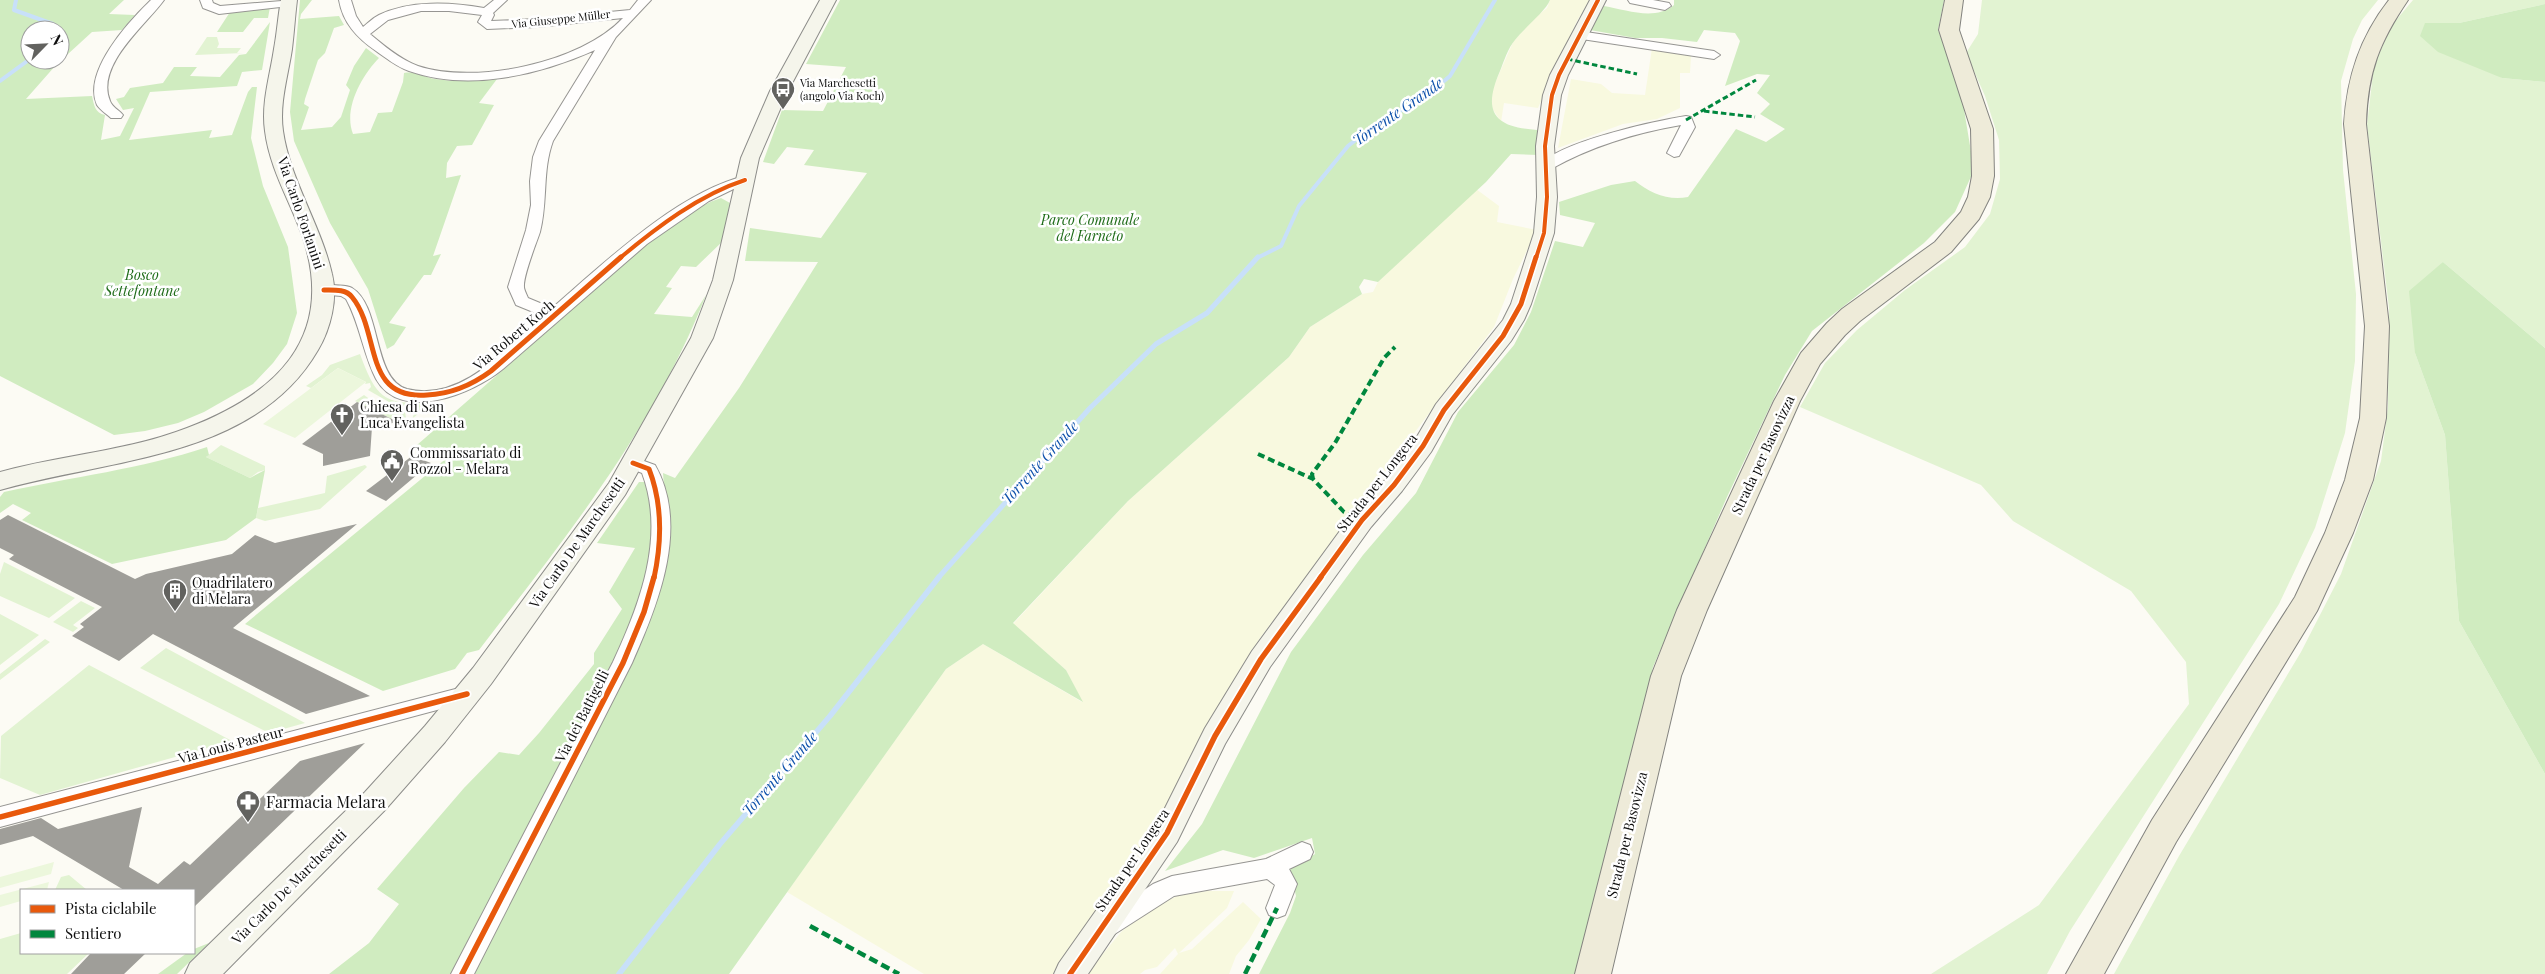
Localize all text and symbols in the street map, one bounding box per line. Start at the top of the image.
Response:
street label: Via Giuseppe Müller [510,6,611,31]
north arrow [20,20,70,70]
text: N [47,31,68,48]
water label: Torrente Grande [1348,72,1447,150]
place label: Via Marchesetti (angolo Via Koch) [799,75,884,103]
bus stop icon: Via Marchesetti (angolo Via Koch) [770,76,796,110]
street label: Via Carlo Forlanini [273,153,330,272]
park label: Parco Comunale del Farneto [1040,210,1139,245]
park label: Bosco Settefontane [104,265,179,300]
street label: Via Robert Koch [468,294,559,375]
street label: Strada per Basovizza [1727,392,1799,518]
place label: Chiesa di San Luca Evangelista [360,397,465,432]
church icon: Chiesa di San Luca Evangelista [329,402,355,436]
water label: Torrente Grande [996,416,1083,508]
street label: Strada per Longera [1332,429,1421,536]
place label: Commissariato di Rozzol - Melara [410,443,521,478]
public building icon: Commissariato di Rozzol - Melara [379,448,405,482]
street label: Via Carlo De Marchesetti [524,474,629,612]
place label: Quadrilatero di Melara [192,573,273,608]
building icon: Quadrilatero di Melara [162,578,188,612]
street label: Via dei Battigelli [550,666,613,766]
street label: Via Louis Pasteur [175,721,286,768]
water label: Torrente Grande [737,726,822,820]
street label: Strada per Basovizza [1602,770,1651,900]
pharmacy icon: Farmacia Melara [235,789,261,823]
place label: Farmacia Melara [266,791,386,812]
street label: Strada per Longera [1090,804,1173,915]
street label: Via Carlo De Marchesetti [226,825,350,949]
legend [20,889,195,954]
text: Pista ciclabile [65,898,157,918]
text: Sentiero [65,923,122,943]

